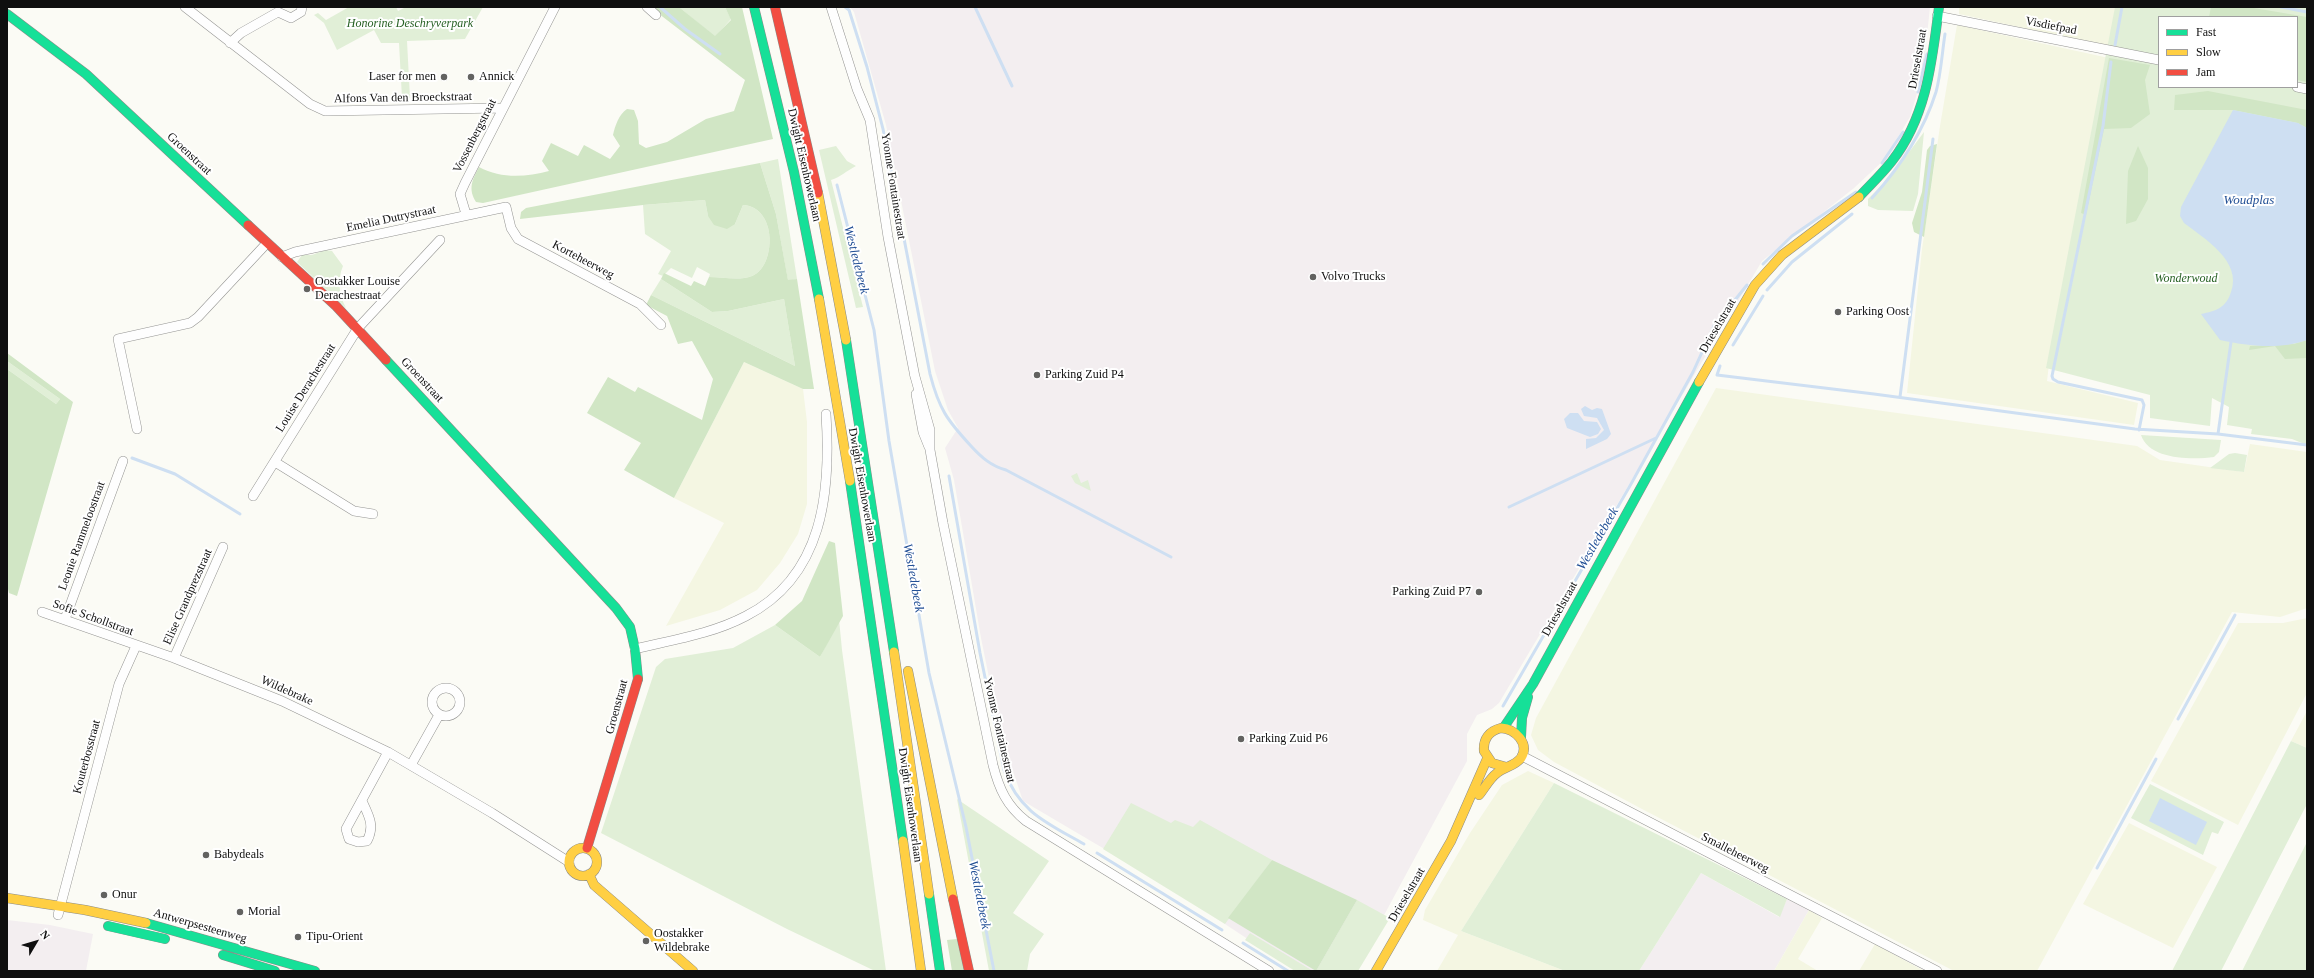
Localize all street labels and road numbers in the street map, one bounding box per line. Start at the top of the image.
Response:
street label: Visdiefpad [2024,14,2078,38]
street label: Drieselstraat [1906,28,1930,90]
street label: Alfons Van den Broeckstraat [334,90,472,106]
street label: Vossenbergstraat [450,97,500,175]
street label: Dwight Eisenhowerlaan [784,107,824,223]
street label: Groenstraat [164,130,214,178]
street label: Yvonne Fontainestraat [877,132,909,240]
street label: Emelia Dutrystraat [345,203,437,235]
street label: Korteheerweg [550,238,616,282]
street label: Drieselstraat [1697,296,1739,356]
street label: Louise Derachestraat [273,341,339,435]
street label: Groenstraat [398,355,446,405]
street label: Dwight Eisenhowerlaan [845,427,879,543]
street label: Leonie Rammeloostraat [56,480,108,592]
street label: Elise Grandprezstraat [160,547,216,647]
street label: Drieselstraat [1539,579,1581,639]
street label: Sofie Schollstraat [51,597,135,639]
street label: Wildebrake [259,673,315,709]
street label: Yvonne Fontainestraat [980,676,1018,784]
street label: Groenstraat [603,678,631,736]
street label: Kouterbosstraat [70,718,104,796]
street label: Dwight Eisenhowerlaan [895,747,925,863]
street label: Smalleheerweg [1699,830,1771,876]
street label: Drieselstraat [1386,865,1428,925]
street label: Antwerpsesteenweg [152,906,248,946]

